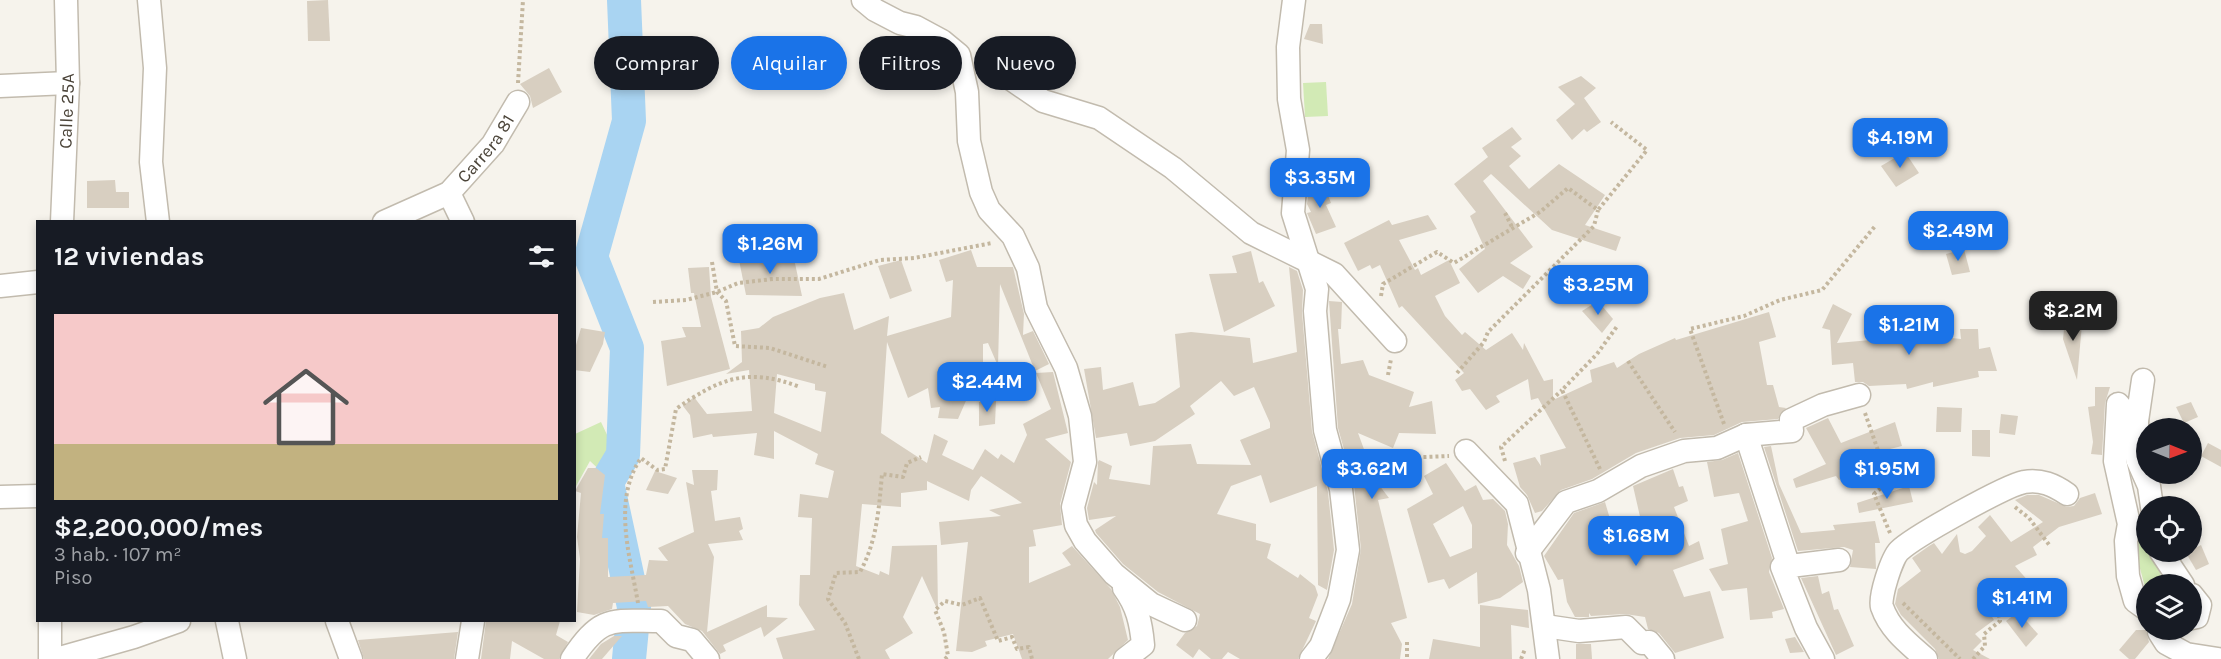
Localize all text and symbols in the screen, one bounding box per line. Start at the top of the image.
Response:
chip: Comprar [594,36,719,90]
chip: Alquilar [731,36,847,90]
chip: Filtros [859,36,962,90]
chip: Nuevo [974,36,1076,90]
street label: Calle 25A [54,73,79,149]
street label: Carrera 81 [452,110,519,187]
pin: $4.19M [1851,118,1949,169]
text: $4.19M [1867,126,1933,149]
pin: $3.35M [1271,158,1369,209]
text: $3.35M [1284,166,1356,189]
pin: $2.49M [1909,211,2007,262]
text: $2.49M [1922,219,1994,242]
pin: $1.26M [721,224,819,275]
text: $1.26M [737,232,803,255]
icon: filters [525,240,558,273]
text: 12 viviendas [54,241,205,272]
pin: $3.25M [1549,265,1647,316]
text: $3.25M [1562,273,1634,296]
pin: $2.2M [2031,291,2115,342]
text: $2.2M [2043,299,2103,322]
pin: $1.21M [1860,305,1958,356]
text: $1.21M [1878,313,1940,336]
icon: home [252,353,360,461]
pin: $2.44M [938,362,1036,413]
text: $2.44M [951,370,1023,393]
north arrow [2136,418,2202,484]
map controls [2136,418,2202,640]
pin: $3.62M [1323,449,1421,500]
pin: $1.95M [1838,449,1936,500]
text: $3.62M [1336,457,1408,480]
text: $1.95M [1854,457,1920,480]
button: locate [2136,496,2202,562]
text: $2,200,000/mes [54,512,263,543]
pin: $1.68M [1587,516,1685,567]
text: $1.68M [1602,524,1670,547]
text: 3 hab. · 107 m² [54,543,181,566]
text: Piso [54,566,92,589]
button: layers [2136,574,2202,640]
pin: $1.41M [1973,578,2071,629]
text: $1.41M [1991,586,2053,609]

